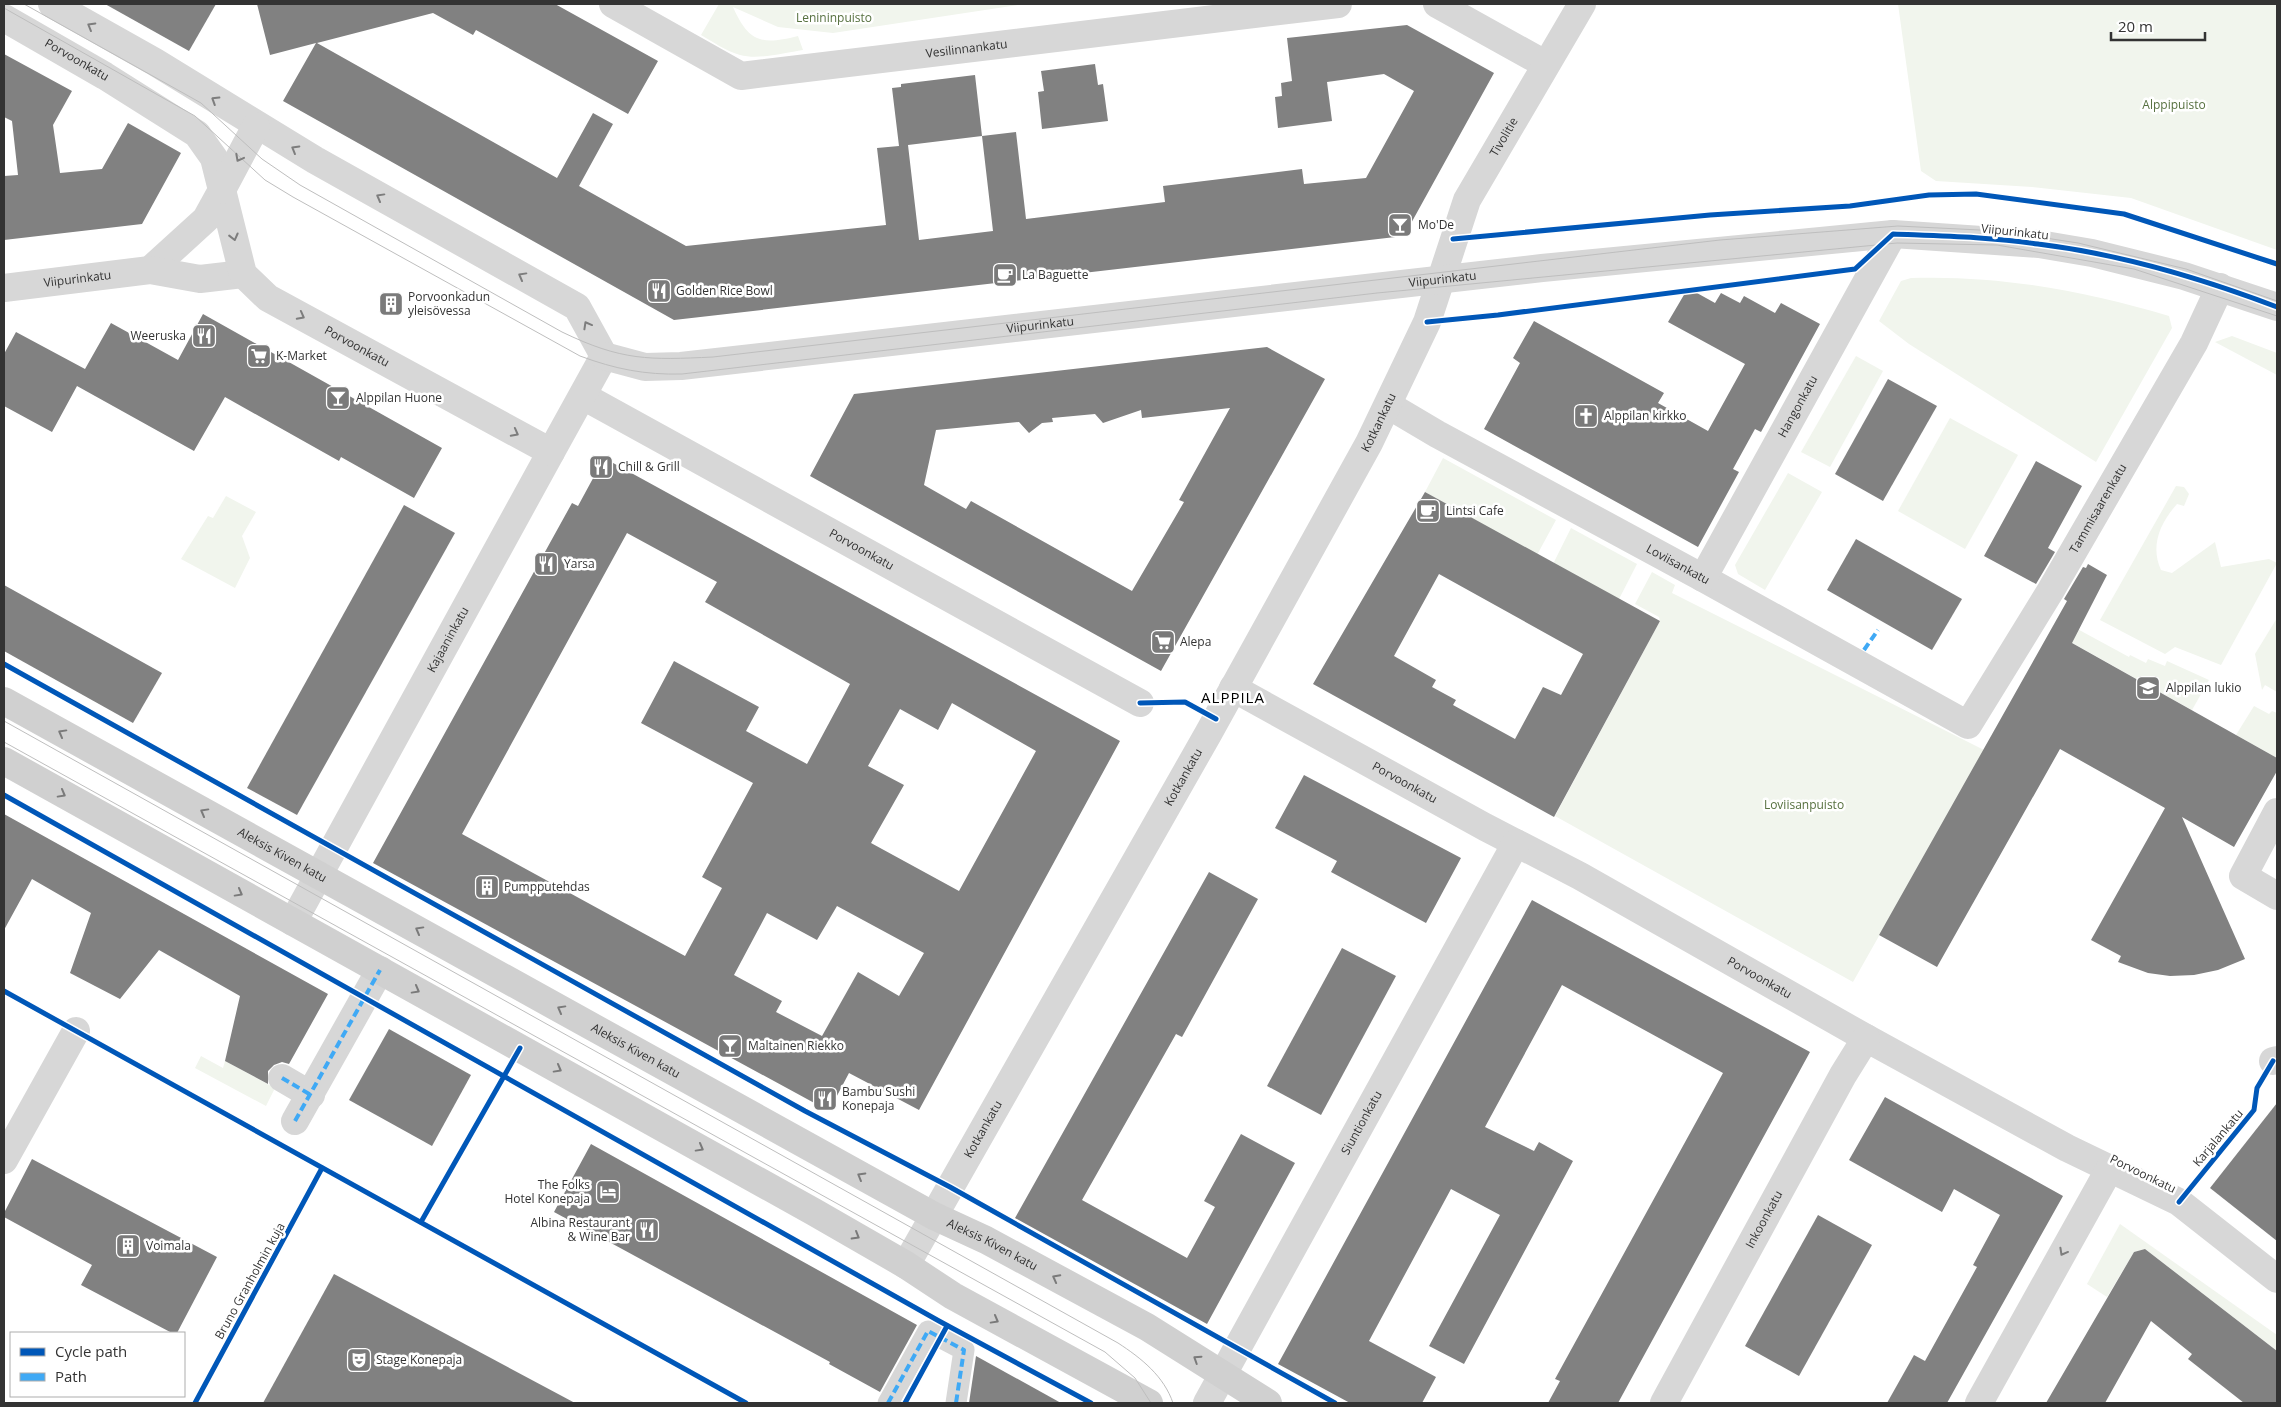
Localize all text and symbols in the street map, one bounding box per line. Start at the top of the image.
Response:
park label: Lenininpuisto [796,9,872,26]
scale bar [2111,10,2205,42]
text: 20 m [2118,16,2153,36]
one-way arrow [87,22,96,32]
street label: Porvoonkatu [42,34,112,85]
street label: Vesilinnankatu [925,35,1008,62]
park label: Alppipuisto [2142,96,2206,113]
one-way arrow [211,97,220,106]
street label: Tivolitie [1485,114,1522,160]
one-way arrow [291,145,300,155]
one-way arrow [235,153,245,162]
one-way arrow [376,193,385,203]
bar icon: Mo'De [1387,212,1413,238]
place label: Mo'De [1418,216,1454,233]
street label: Viipurinkatu [1980,220,2050,244]
one-way arrow [228,233,239,242]
cafe icon: La Baguette [992,262,1018,288]
street label: Viipurinkatu [43,266,112,291]
place label: La Baguette [1022,266,1089,283]
street label: Viipurinkatu [1408,267,1477,291]
one-way arrow [518,273,527,283]
restaurant icon: Golden Rice Bowl [646,278,672,304]
place label: Golden Rice Bowl [676,282,773,299]
place label: Porvoonkadun yleisövessa [408,288,490,319]
building icon: Porvoonkadun yleisövessa [378,291,404,317]
one-way arrow [296,310,305,320]
street label: Viipurinkatu [1005,312,1075,337]
street label: Porvoonkatu [321,321,393,371]
one-way arrow [583,322,593,331]
restaurant icon: Weeruska [191,323,217,349]
place label: Weeruska [130,327,186,344]
supermarket icon: K-Market [246,343,272,369]
place label: K-Market [276,347,327,364]
street label: Hangonkatu [1773,372,1821,440]
bar icon: Alppilan Huone [325,385,351,411]
place label: Alppilan Huone [356,389,442,406]
street label: Kotkankatu [1357,390,1400,455]
church icon: Alppilan kirkko [1573,403,1599,429]
place label: Alppilan kirkko [1604,407,1687,424]
one-way arrow [510,427,519,437]
restaurant icon: Chill & Grill [588,454,614,480]
place label: Chill & Grill [618,458,680,475]
street label: Tammisaarenkatu [2065,460,2130,556]
cafe icon: Lintsi Cafe [1415,498,1441,524]
place label: Lintsi Cafe [1446,502,1504,519]
street label: Porvoonkatu [826,524,897,574]
street label: Loviisankatu [1643,540,1713,588]
restaurant icon: Yarsa [533,551,559,577]
place label: Yarsa [564,555,595,572]
street label: Kajaaninkatu [423,604,472,675]
supermarket icon: Alepa [1150,629,1176,655]
place label: Alepa [1180,633,1211,650]
school or university icon: Alppilan lukio [2135,675,2161,701]
place label: Alppilan lukio [2166,679,2241,696]
district label: ALPPILA [1201,687,1265,707]
one-way arrow [58,730,67,740]
street label: Kotkankatu [1160,745,1206,809]
street label: Porvoonkatu [1369,757,1440,807]
one-way arrow [56,788,65,798]
park label: Loviisanpuisto [1764,796,1844,813]
one-way arrow [201,809,210,819]
street label: Aleksis Kiven katu [235,823,330,886]
building icon: Pumpputehdas [474,874,500,900]
place label: Pumpputehdas [504,878,590,895]
one-way arrow [234,886,243,896]
one-way arrow [416,926,425,936]
street label: Porvoonkatu [1724,952,1795,1002]
one-way arrow [410,983,419,993]
one-way arrow [558,1005,567,1015]
street label: Aleksis Kiven katu [588,1019,684,1082]
bar icon: Maltainen Riekko [717,1033,743,1059]
place label: Maltainen Riekko [748,1037,844,1054]
one-way arrow [552,1063,561,1073]
place label: Bambu Sushi Konepaja [842,1083,915,1114]
restaurant icon: Bambu Sushi Konepaja [812,1086,838,1112]
street label: Siuntionkatu [1337,1087,1386,1158]
street label: Kotkankatu [960,1097,1006,1161]
street label: Karjalankatu [2189,1105,2247,1170]
one-way arrow [694,1142,703,1152]
street label: Porvoonkatu [2107,1150,2179,1197]
one-way arrow [857,1172,866,1182]
place label: The Folks Hotel Konepaja [504,1176,590,1207]
hotel icon: The Folks Hotel Konepaja [595,1179,621,1205]
street label: Inkoonkatu [1741,1187,1786,1251]
place label: Albina Restaurant & Wine Bar [530,1214,630,1245]
street label: Aleksis Kiven katu [944,1214,1041,1274]
restaurant icon: Albina Restaurant & Wine Bar [634,1217,660,1243]
street label: Bruno Granholmin kuja [210,1219,289,1342]
one-way arrow [851,1230,860,1240]
building icon: Voimala [115,1233,141,1259]
place label: Voimala [146,1237,191,1254]
one-way arrow [2059,1247,2069,1256]
one-way arrow [1052,1274,1061,1284]
one-way arrow [990,1313,999,1323]
legend [10,1332,185,1397]
text: Cycle path [55,1341,127,1361]
theatre icon: Stage Konepaja [346,1347,372,1373]
place label: Stage Konepaja [376,1351,462,1368]
one-way arrow [1193,1356,1202,1365]
text: Path [55,1366,87,1386]

